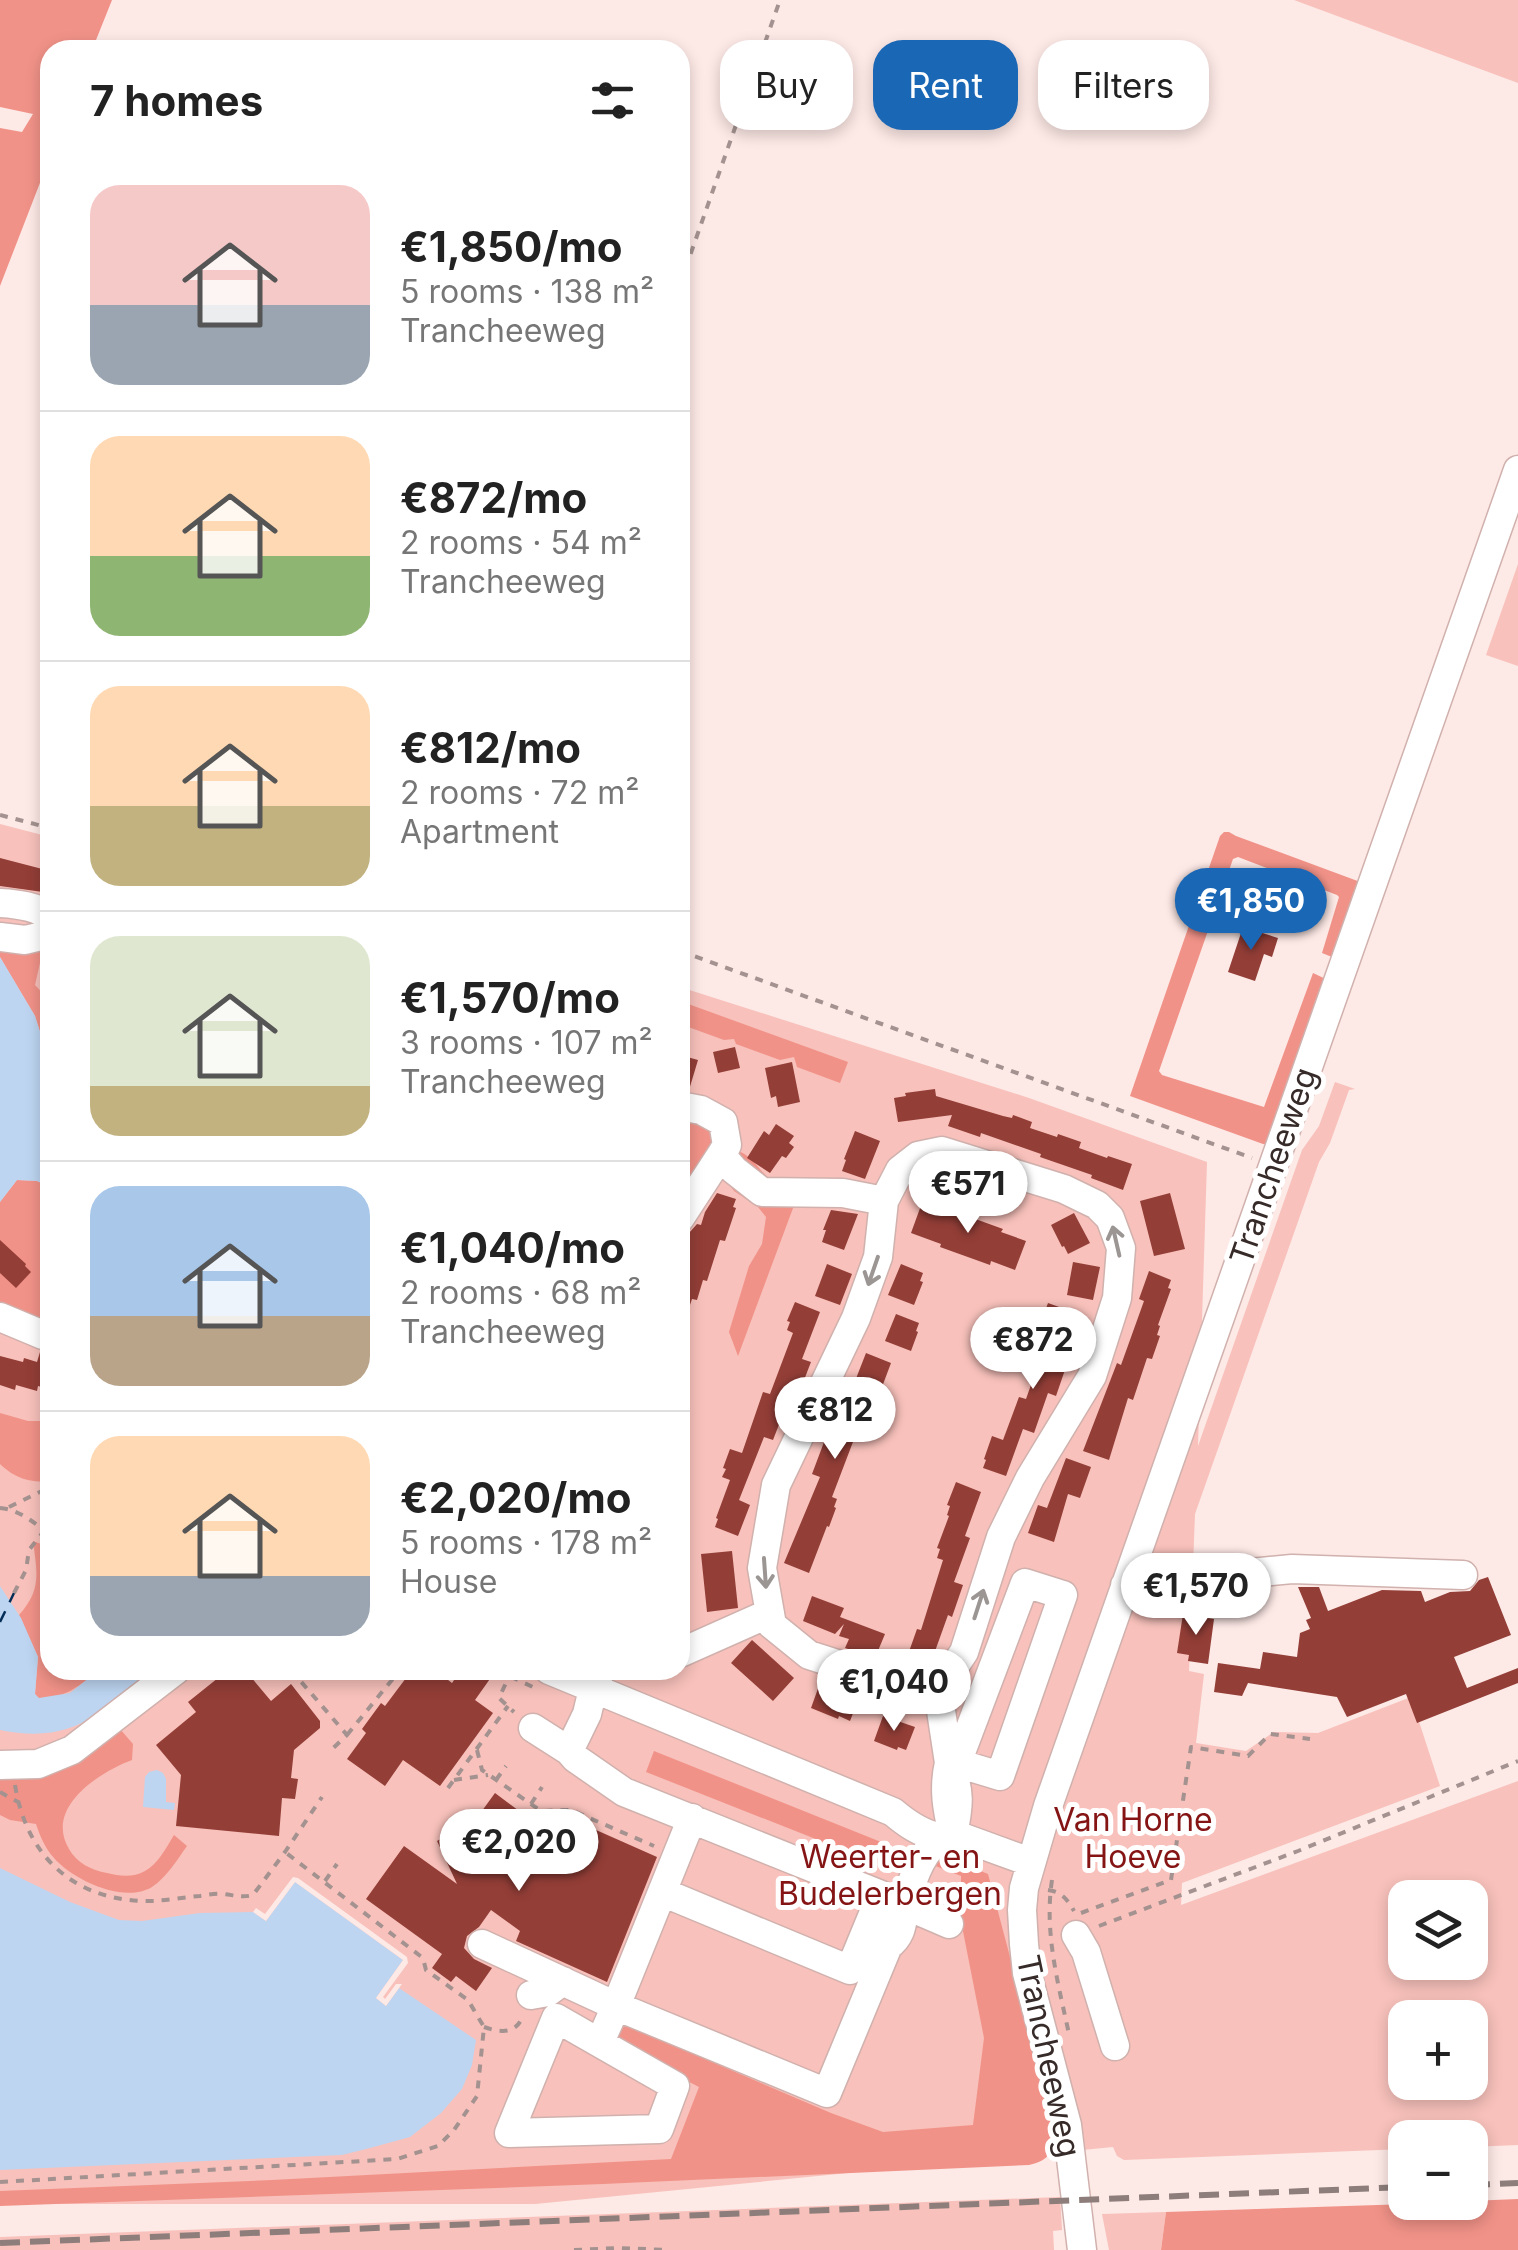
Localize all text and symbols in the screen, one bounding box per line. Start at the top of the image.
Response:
chip: Buy [720,40,853,130]
chip: Rent [873,40,1018,130]
chip: Filters [1038,40,1209,130]
icon: filters [585,73,640,128]
text: 7 homes [90,75,263,126]
text: €1,850/mo [400,221,623,272]
icon: home [170,225,290,345]
text: 5 rooms · 138 m² [400,272,654,311]
text: Trancheeweg [400,311,606,350]
text: €872/mo [400,472,587,523]
icon: home [170,476,290,596]
text: 2 rooms · 54 m² [400,523,642,562]
text: Trancheeweg [400,562,606,601]
text: €812/mo [400,722,581,773]
icon: home [170,726,290,846]
text: 2 rooms · 72 m² [400,773,639,812]
text: Apartment [400,812,559,851]
pin: €1,850 [1170,868,1332,953]
text: €1,850 [1197,881,1305,920]
text: €1,570/mo [400,972,620,1023]
icon: home [170,976,290,1096]
text: 3 rooms · 107 m² [400,1023,653,1062]
text: Trancheeweg [400,1062,606,1101]
street label: Trancheeweg [1221,1062,1325,1270]
pin: €571 [909,1151,1027,1236]
text: €571 [931,1164,1005,1203]
text: €1,040/mo [400,1222,625,1273]
icon: home [170,1226,290,1346]
one-way arrow [1106,1226,1124,1258]
one-way arrow [862,1254,880,1286]
text: 2 rooms · 68 m² [400,1273,641,1312]
pin: €872 [974,1307,1092,1392]
text: Trancheeweg [400,1312,606,1351]
text: €872 [992,1320,1074,1359]
pin: €812 [776,1377,894,1462]
text: €812 [797,1390,873,1429]
text: €2,020/mo [400,1472,632,1523]
icon: home [170,1476,290,1596]
text: 5 rooms · 178 m² [400,1523,652,1562]
pin: €1,570 [1115,1553,1277,1638]
one-way arrow [756,1557,775,1589]
text: House [400,1562,497,1601]
text: €1,570 [1143,1566,1249,1605]
one-way arrow [972,1588,990,1620]
pin: €1,040 [813,1649,975,1734]
text: €1,040 [839,1662,949,1701]
park label: Van Horne Hoeve [1053,1800,1213,1876]
pin: €2,020 [438,1809,600,1894]
text: €2,020 [461,1822,577,1861]
park label: Weerter- en Budelerbergen [778,1837,1002,1913]
map controls [1388,1880,1488,2220]
button: layers [1388,1880,1488,1980]
street label: Trancheeweg [1009,1951,1089,2161]
button: + [1388,2000,1488,2100]
button: − [1388,2120,1488,2220]

